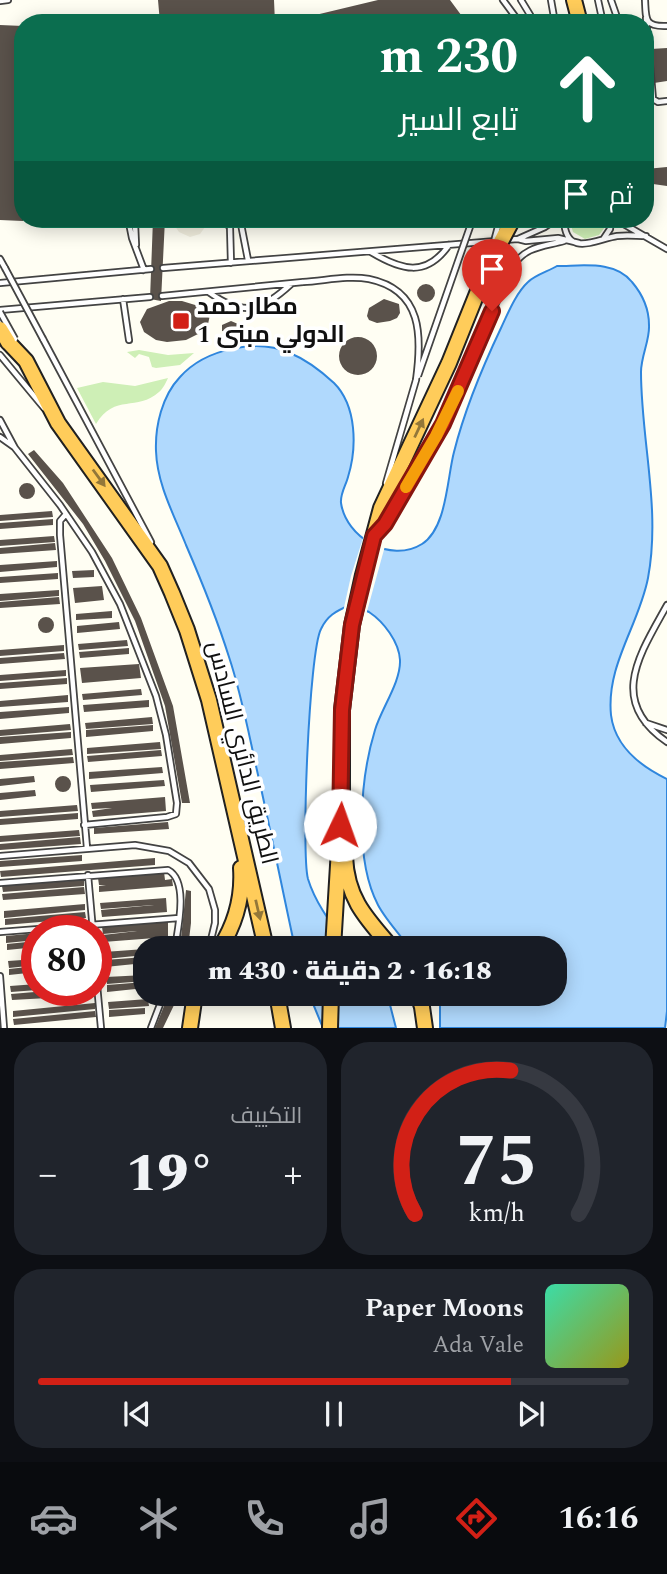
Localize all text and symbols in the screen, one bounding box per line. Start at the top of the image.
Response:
text: 230 m [379,20,518,95]
icon: ahead [542,42,633,133]
text: تابع السير [399,96,518,145]
icon: arrive [557,175,595,213]
text: ثم [609,176,633,216]
pin [462,239,522,311]
icon: arrive [473,250,511,288]
place label: مطار حمد الدولي مبنى 1 [197,289,345,353]
marker: مطار حمد الدولي مبنى 1 [171,311,191,331]
one-way arrow [413,418,425,438]
one-way arrow [91,469,105,487]
street label: الطريق الدائري السادس [197,638,287,868]
position arrow [303,788,377,862]
one-way arrow [252,899,263,921]
speed limit sign: 80 [21,915,112,1006]
text: 16:18 · 2 دقيقة · 430 m [208,951,492,991]
text: التكييف [230,1099,303,1134]
text: 75 [456,1108,538,1219]
text: 19° [126,1135,214,1214]
text: − [38,1146,57,1204]
text: + [283,1146,303,1204]
text: km/h [469,1195,525,1233]
text: Paper Moons [365,1288,524,1328]
text: Ada Vale [432,1328,524,1363]
icon: previous [118,1395,156,1433]
icon: pause [315,1395,353,1433]
icon: next [512,1395,550,1433]
icon: car [29,1494,78,1543]
icon: climate [134,1494,183,1543]
icon: phone [240,1494,289,1543]
icon: music [346,1494,395,1543]
icon: directions [452,1494,501,1543]
text: 16:16 [558,1494,639,1543]

